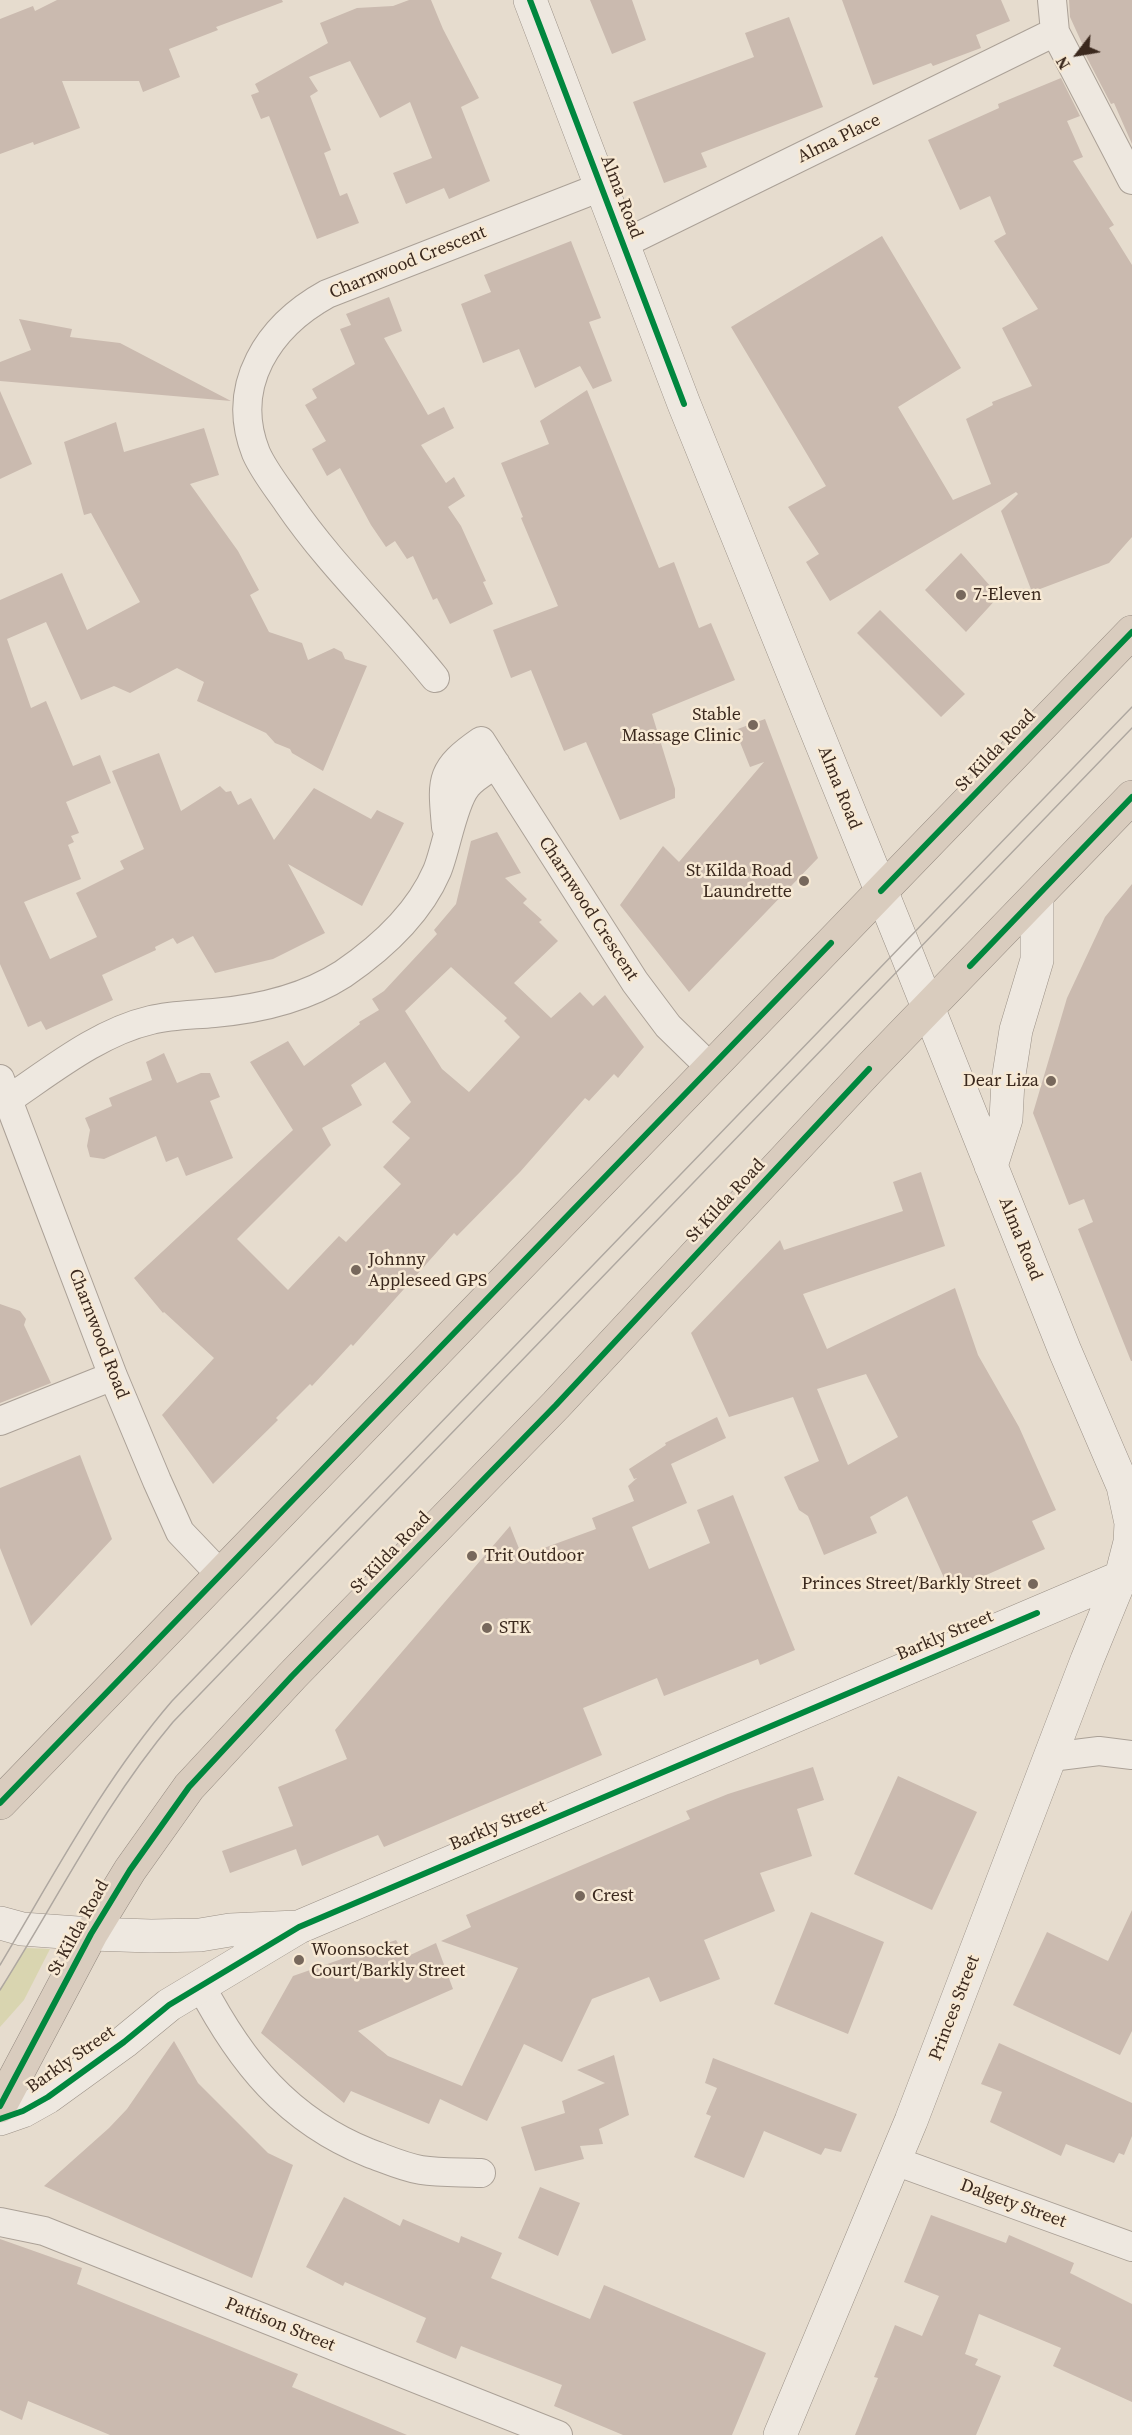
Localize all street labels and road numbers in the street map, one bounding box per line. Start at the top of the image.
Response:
street label: Alma Place [794,110,884,168]
street label: Alma Road [595,152,647,242]
street label: Charnwood Crescent [326,222,490,304]
street label: St Kilda Road [951,705,1041,797]
street label: Alma Road [813,743,865,833]
street label: Charnwood Crescent [533,833,643,985]
street label: St Kilda Road [682,1155,770,1247]
street label: Alma Road [994,1194,1046,1284]
street label: Charnwood Road [63,1266,133,1402]
street label: St Kilda Road [346,1507,436,1599]
street label: Barkly Street [893,1606,997,1666]
street label: Barkly Street [446,1796,550,1856]
street label: St Kilda Road [44,1876,114,1980]
street label: Princes Street [925,1952,985,2064]
street label: Barkly Street [23,2022,119,2098]
street label: Dalgety Street [957,2175,1069,2233]
street label: Pattison Street [222,2293,338,2357]

